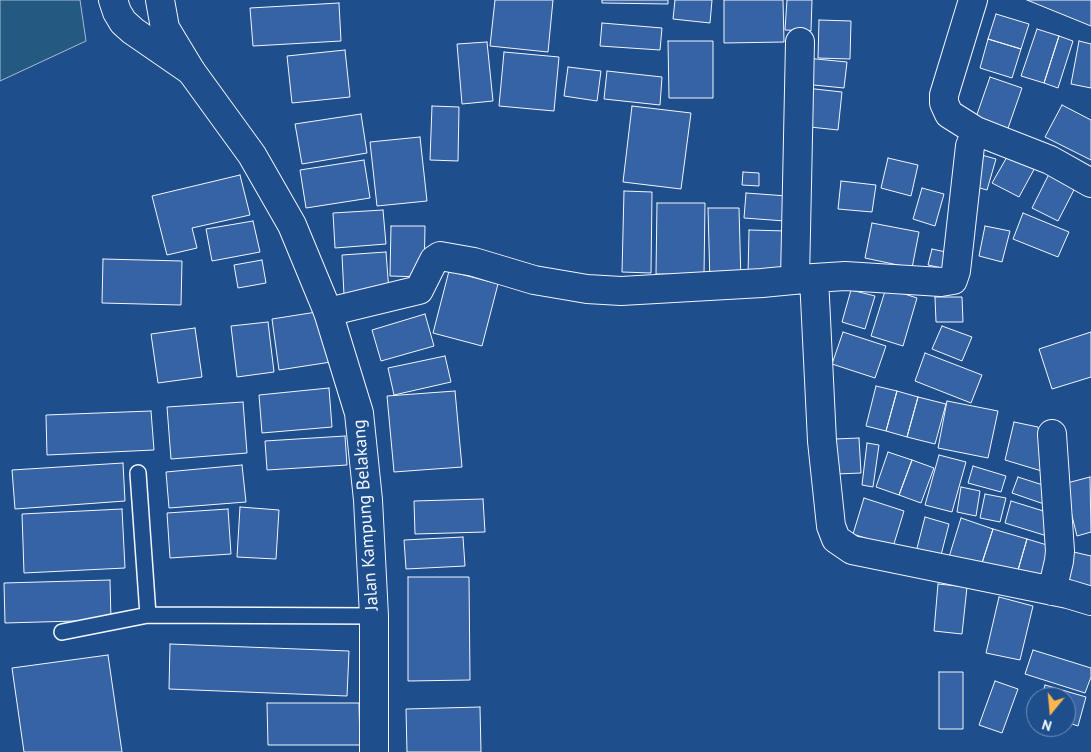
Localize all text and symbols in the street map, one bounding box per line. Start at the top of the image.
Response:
street label: Jalan Kampung Belakang [349,419,383,611]
north arrow [1026,687,1076,737]
text: N [1040,715,1054,735]

